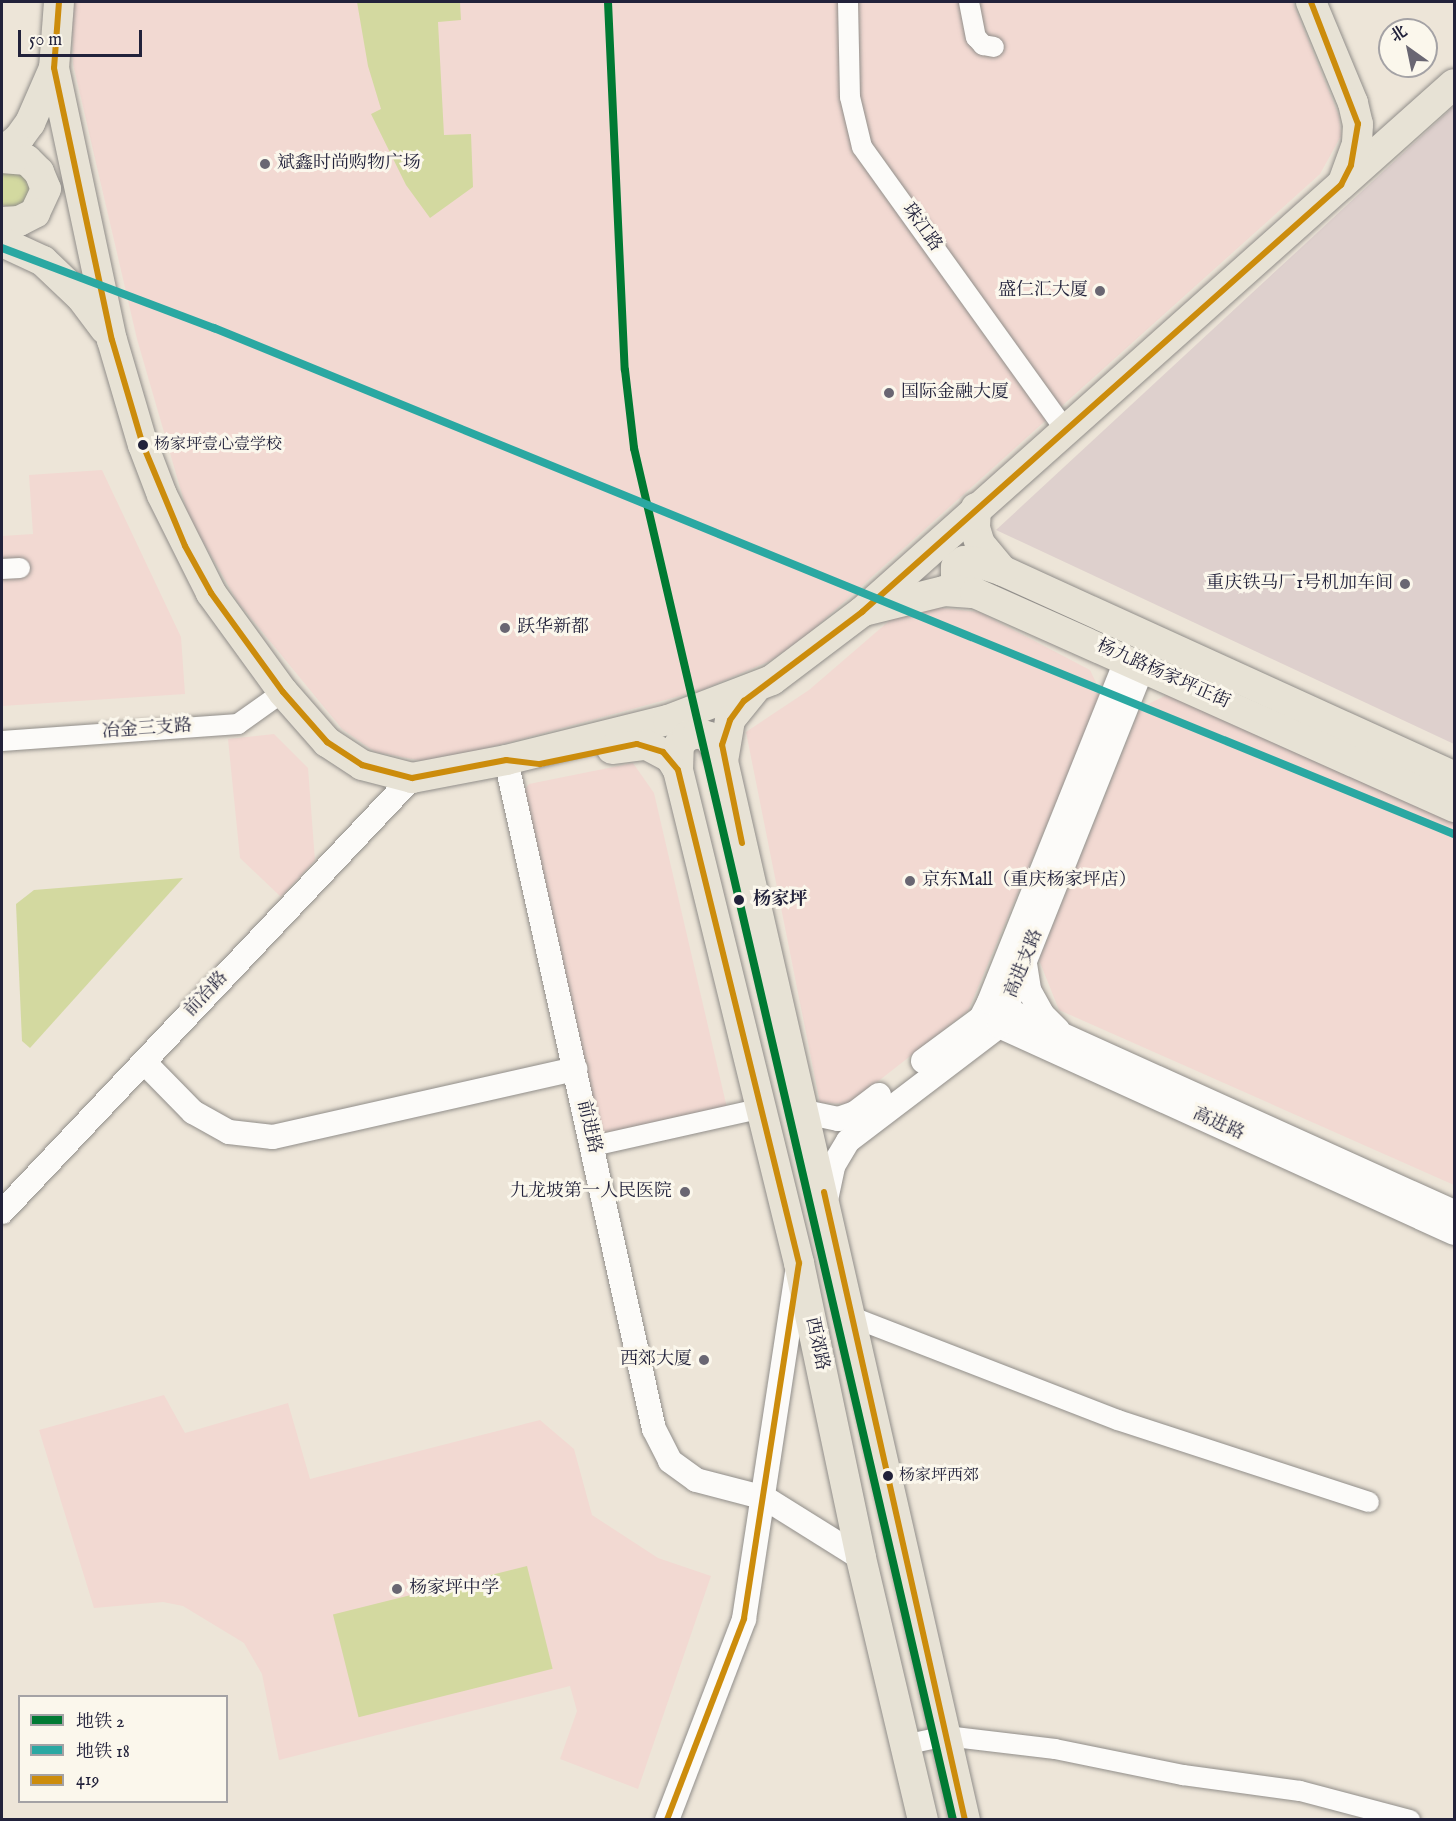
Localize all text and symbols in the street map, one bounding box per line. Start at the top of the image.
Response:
scale bar [21,18,146,56]
north arrow [1378,18,1438,78]
text: 北 [1387,22,1411,47]
text: 50 m [29,29,62,52]
place label: 斌鑫时尚购物广场 [277,153,421,175]
marker: 斌鑫时尚购物广场 [258,157,272,171]
street label: 珠江路 [896,200,946,256]
place label: 盛仁汇大厦 [998,280,1088,302]
marker: 盛仁汇大厦 [1093,284,1107,298]
place label: 国际金融大厦 [901,382,1009,404]
marker: 国际金融大厦 [882,386,896,400]
place label: 杨家坪壹心壹学校 [154,435,282,455]
marker: 杨家坪壹心壹学校 [137,439,149,451]
place label: 重庆铁马厂1号机加车间 [1206,573,1393,595]
marker: 重庆铁马厂1号机加车间 [1398,577,1412,591]
place label: 跃华新都 [517,617,589,639]
marker: 跃华新都 [498,621,512,635]
street label: 杨九路杨家坪正街 [1093,636,1233,714]
street label: 冶金三支路 [101,716,193,744]
place label: 京东Mall（重庆杨家坪店） [922,870,1137,892]
marker: 京东Mall（重庆杨家坪店） [903,874,917,888]
place label: 杨家坪 [753,889,807,911]
marker: 杨家坪 [730,891,748,909]
street label: 高进支路 [1002,927,1048,1001]
street label: 前冶路 [181,968,233,1022]
street label: 前进路 [571,1098,605,1156]
street label: 高进路 [1189,1104,1247,1146]
place label: 九龙坡第一人民医院 [510,1181,672,1203]
marker: 九龙坡第一人民医院 [676,1183,694,1201]
street label: 西郊路 [800,1315,832,1373]
place label: 西郊大厦 [620,1349,692,1371]
marker: 西郊大厦 [697,1353,711,1367]
place label: 杨家坪西郊 [899,1466,979,1486]
marker: 杨家坪西郊 [882,1470,894,1482]
place label: 杨家坪中学 [409,1578,499,1600]
marker: 杨家坪中学 [390,1582,404,1596]
legend [18,1695,228,1803]
text: 地铁 2 [76,1711,124,1734]
text: 地铁 18 [76,1741,130,1764]
text: 419 [76,1769,99,1792]

